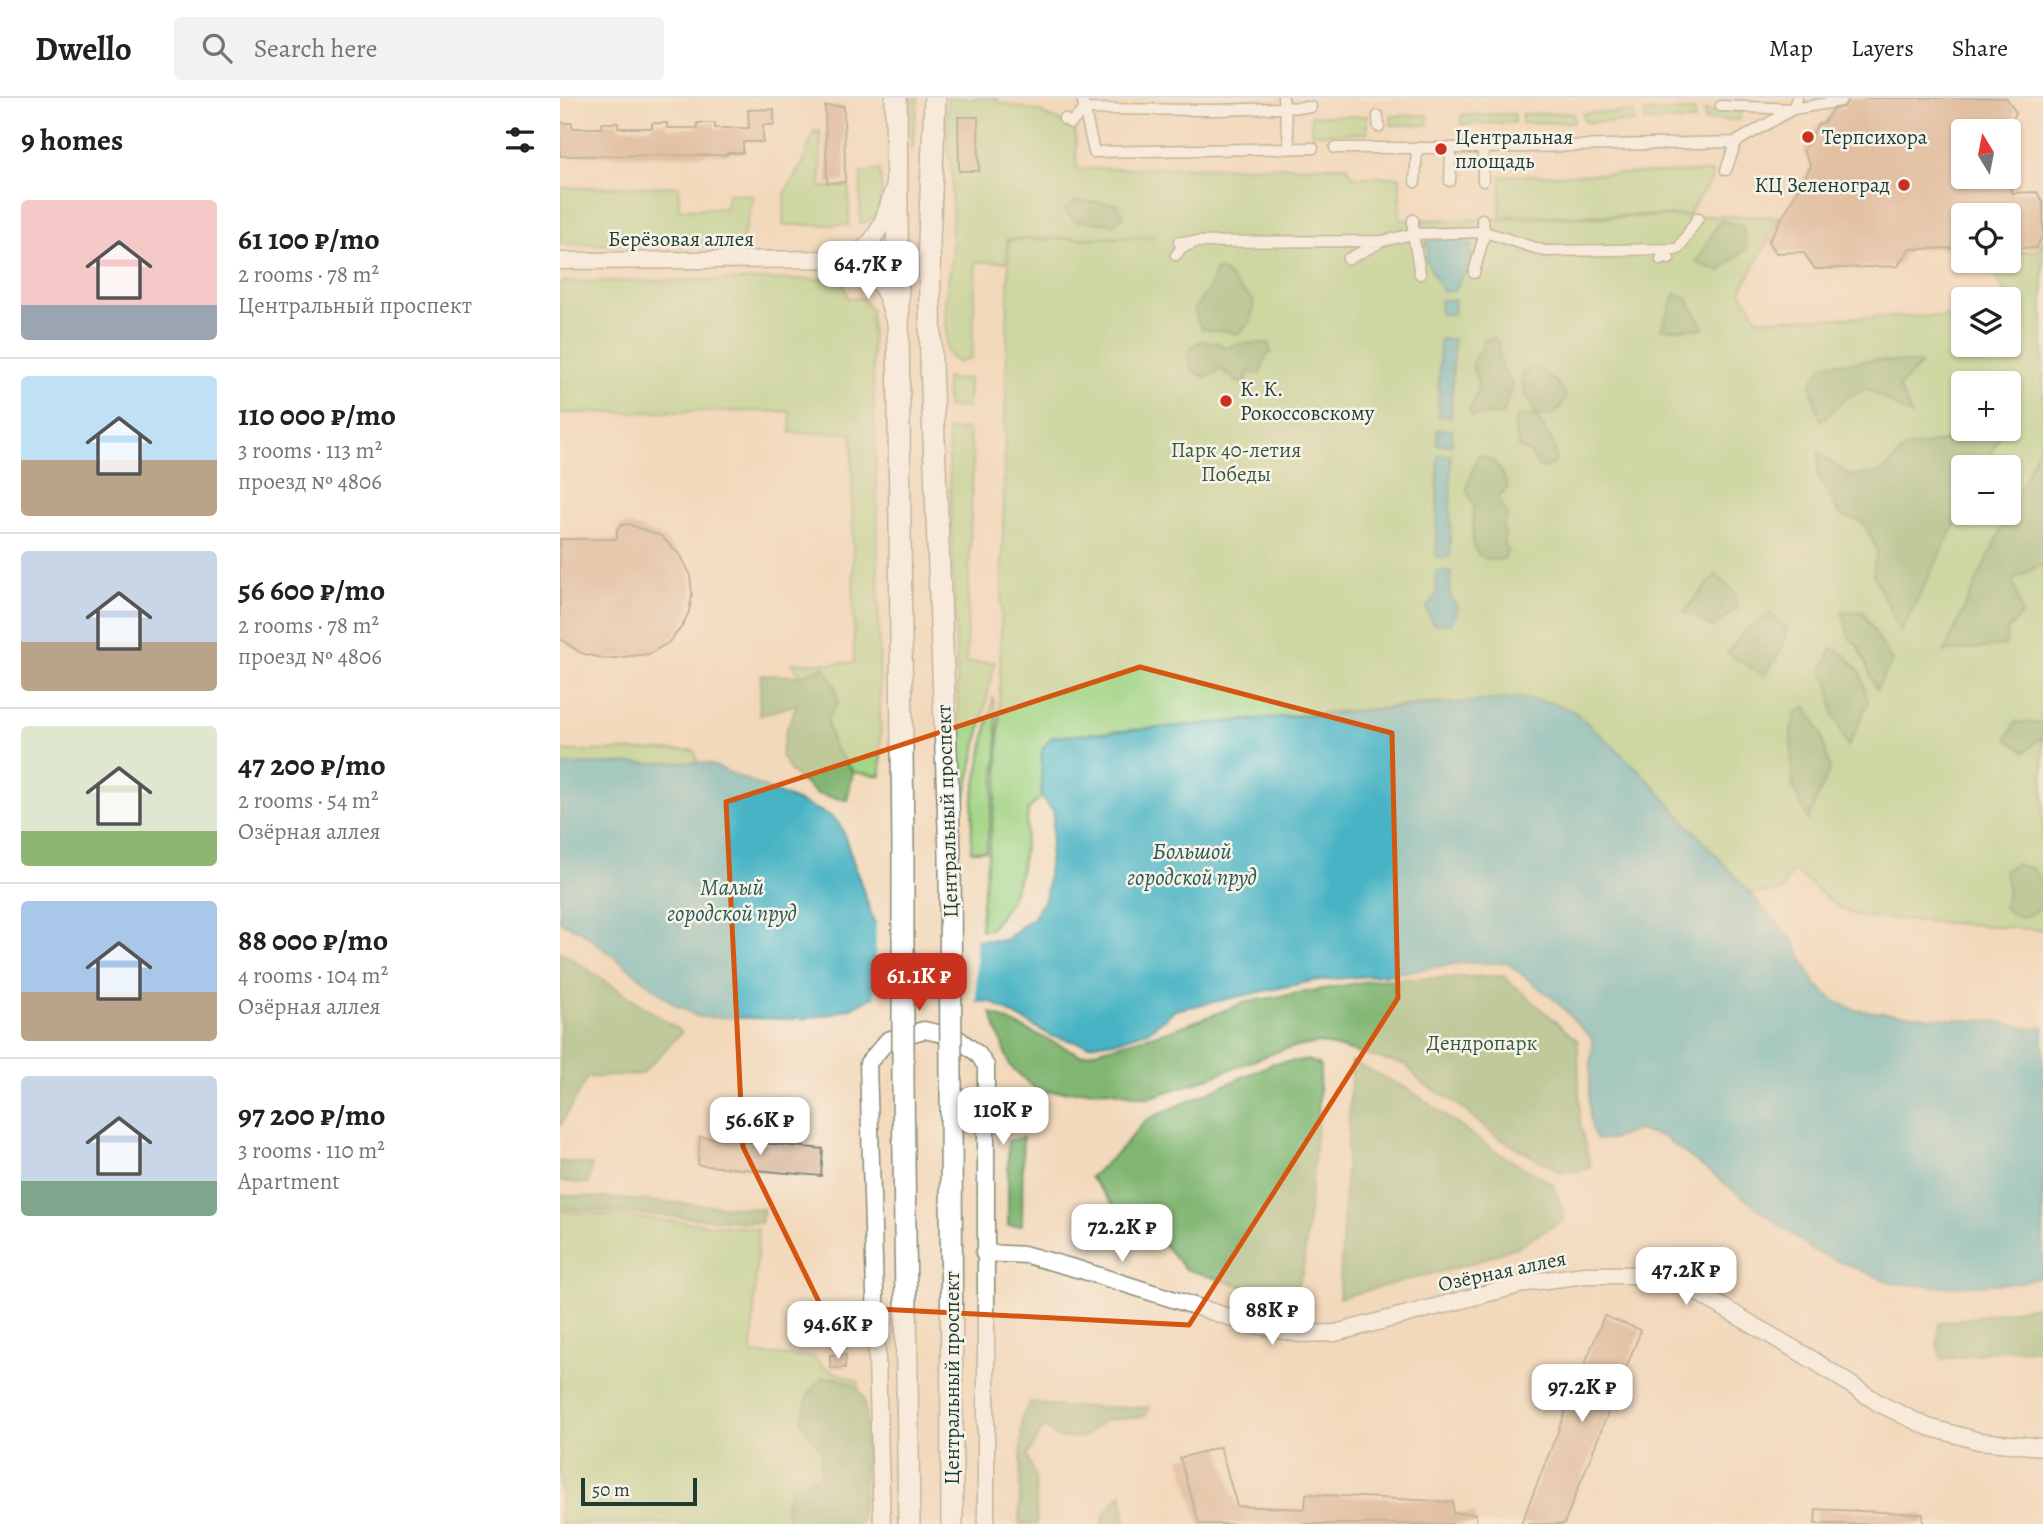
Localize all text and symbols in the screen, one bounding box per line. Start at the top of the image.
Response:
search box [174,17,664,80]
text: Dwello [35,26,132,71]
icon: search [198,29,236,67]
text: Search here [254,31,377,66]
text: Map [1769,32,1813,64]
text: Layers [1851,32,1914,64]
text: Share [1952,32,2008,64]
north arrow [1951,119,2021,189]
map controls [1951,119,2021,525]
text: 9 homes [21,120,123,160]
icon: filters [501,121,539,159]
place label: Центральная площадь [1455,123,1573,175]
place label: Терпсихора [1822,123,1928,151]
marker: Терпсихора [1800,129,1816,145]
marker: Центральная площадь [1433,141,1449,157]
place label: КЦ Зеленоград [1754,171,1890,199]
marker: КЦ Зеленоград [1896,177,1912,193]
button: locate [1951,203,2021,273]
text: 61 100 ₽/mo [238,219,380,259]
street label: Берёзовая аллея [608,225,754,253]
icon: home [77,228,161,312]
pin: 64.7K ₽ [803,242,933,301]
text: 64.7K ₽ [834,248,902,279]
text: 2 rooms · 78 m² [238,259,379,290]
button: layers [1951,287,2021,357]
text: Центральный проспект [238,290,472,321]
button: + [1951,371,2021,441]
place label: К. К. Рокоссовскому [1240,375,1375,427]
marker: К. К. Рокоссовскому [1218,393,1234,409]
text: 110 000 ₽/mo [238,395,396,435]
icon: home [77,404,161,488]
text: 3 rooms · 113 m² [238,435,382,466]
park label: Парк 40-летия Победы [1171,436,1301,488]
button: − [1951,455,2021,525]
text: проезд № 4806 [238,466,382,497]
text: 56 600 ₽/mo [238,570,385,610]
icon: home [77,579,161,663]
text: 2 rooms · 78 m² [238,610,379,641]
text: проезд № 4806 [238,641,382,672]
street label: Центральный проспект [929,704,965,918]
text: 47 200 ₽/mo [238,745,386,785]
icon: home [77,754,161,838]
text: 2 rooms · 54 m² [238,785,379,816]
text: Озёрная аллея [238,816,381,847]
water label: Большой городской пруд [1127,836,1257,893]
water label: Малый городской пруд [667,872,797,929]
text: 88 000 ₽/mo [238,920,388,960]
icon: home [77,929,161,1013]
pin: 61.1K ₽ [854,954,984,1013]
text: 4 rooms · 104 m² [238,960,388,991]
text: 61.1K ₽ [887,960,951,991]
text: Озёрная аллея [238,991,381,1022]
park label: Дендропарк [1427,1029,1537,1057]
pin: 110K ₽ [946,1088,1060,1147]
text: 110K ₽ [974,1094,1032,1125]
text: 97 200 ₽/mo [238,1095,386,1135]
pin: 56.6K ₽ [695,1098,825,1157]
icon: home [77,1104,161,1188]
text: 56.6K ₽ [726,1104,794,1135]
text: 3 rooms · 110 m² [238,1135,385,1166]
text: Apartment [238,1166,340,1197]
pin: 72.2K ₽ [1057,1204,1187,1264]
text: 72.2K ₽ [1087,1211,1157,1242]
street label: Озёрная аллея [1435,1244,1569,1298]
pin: 47.2K ₽ [1621,1248,1751,1307]
text: 47.2K ₽ [1652,1254,1720,1285]
street label: Центральный проспект [938,1271,966,1485]
pin: 88K ₽ [1223,1288,1321,1347]
text: 88K ₽ [1246,1294,1298,1325]
pin: 94.6K ₽ [773,1302,903,1361]
text: 94.6K ₽ [803,1308,873,1339]
pin: 97.2K ₽ [1517,1364,1647,1424]
text: 97.2K ₽ [1548,1371,1616,1402]
scale bar [581,1475,696,1507]
text: 50 m [592,1477,630,1503]

